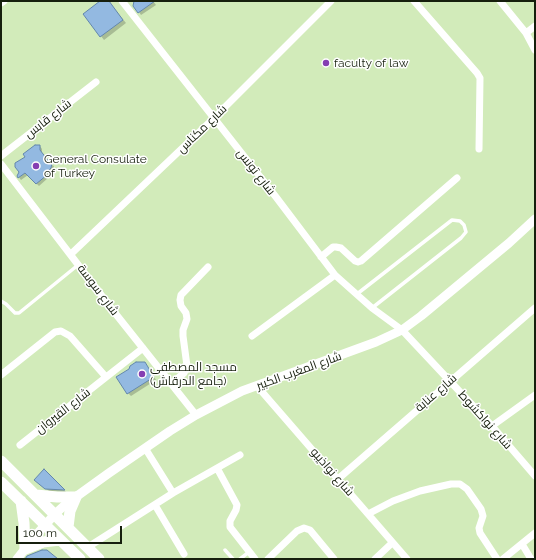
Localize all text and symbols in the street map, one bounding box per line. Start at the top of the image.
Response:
place label: faculty of law [334,56,408,70]
marker: faculty of law [321,58,331,68]
street label: شارع قابس [22,96,74,142]
street label: شارع مكناس [174,102,230,156]
street label: شارع تونس [234,146,278,198]
place label: General Consulate of Turkey [44,152,147,180]
marker: General Consulate of Turkey [31,161,41,171]
street label: شارع سوسة [74,262,122,318]
street label: شارع المغرب الكبير [254,349,344,393]
place label: مسجد المصطفى (جامع الدرقاش) [150,360,237,388]
marker: مسجد المصطفى (جامع الدرقاش) [137,369,147,379]
street label: شارع عنابة [412,371,460,415]
street label: شارع القيروان [33,385,93,437]
street label: شارع نواكشوط [455,388,515,452]
street label: شارع نواذيبو [307,445,357,499]
scale bar [18,518,124,544]
text: 100 m [23,526,57,540]

